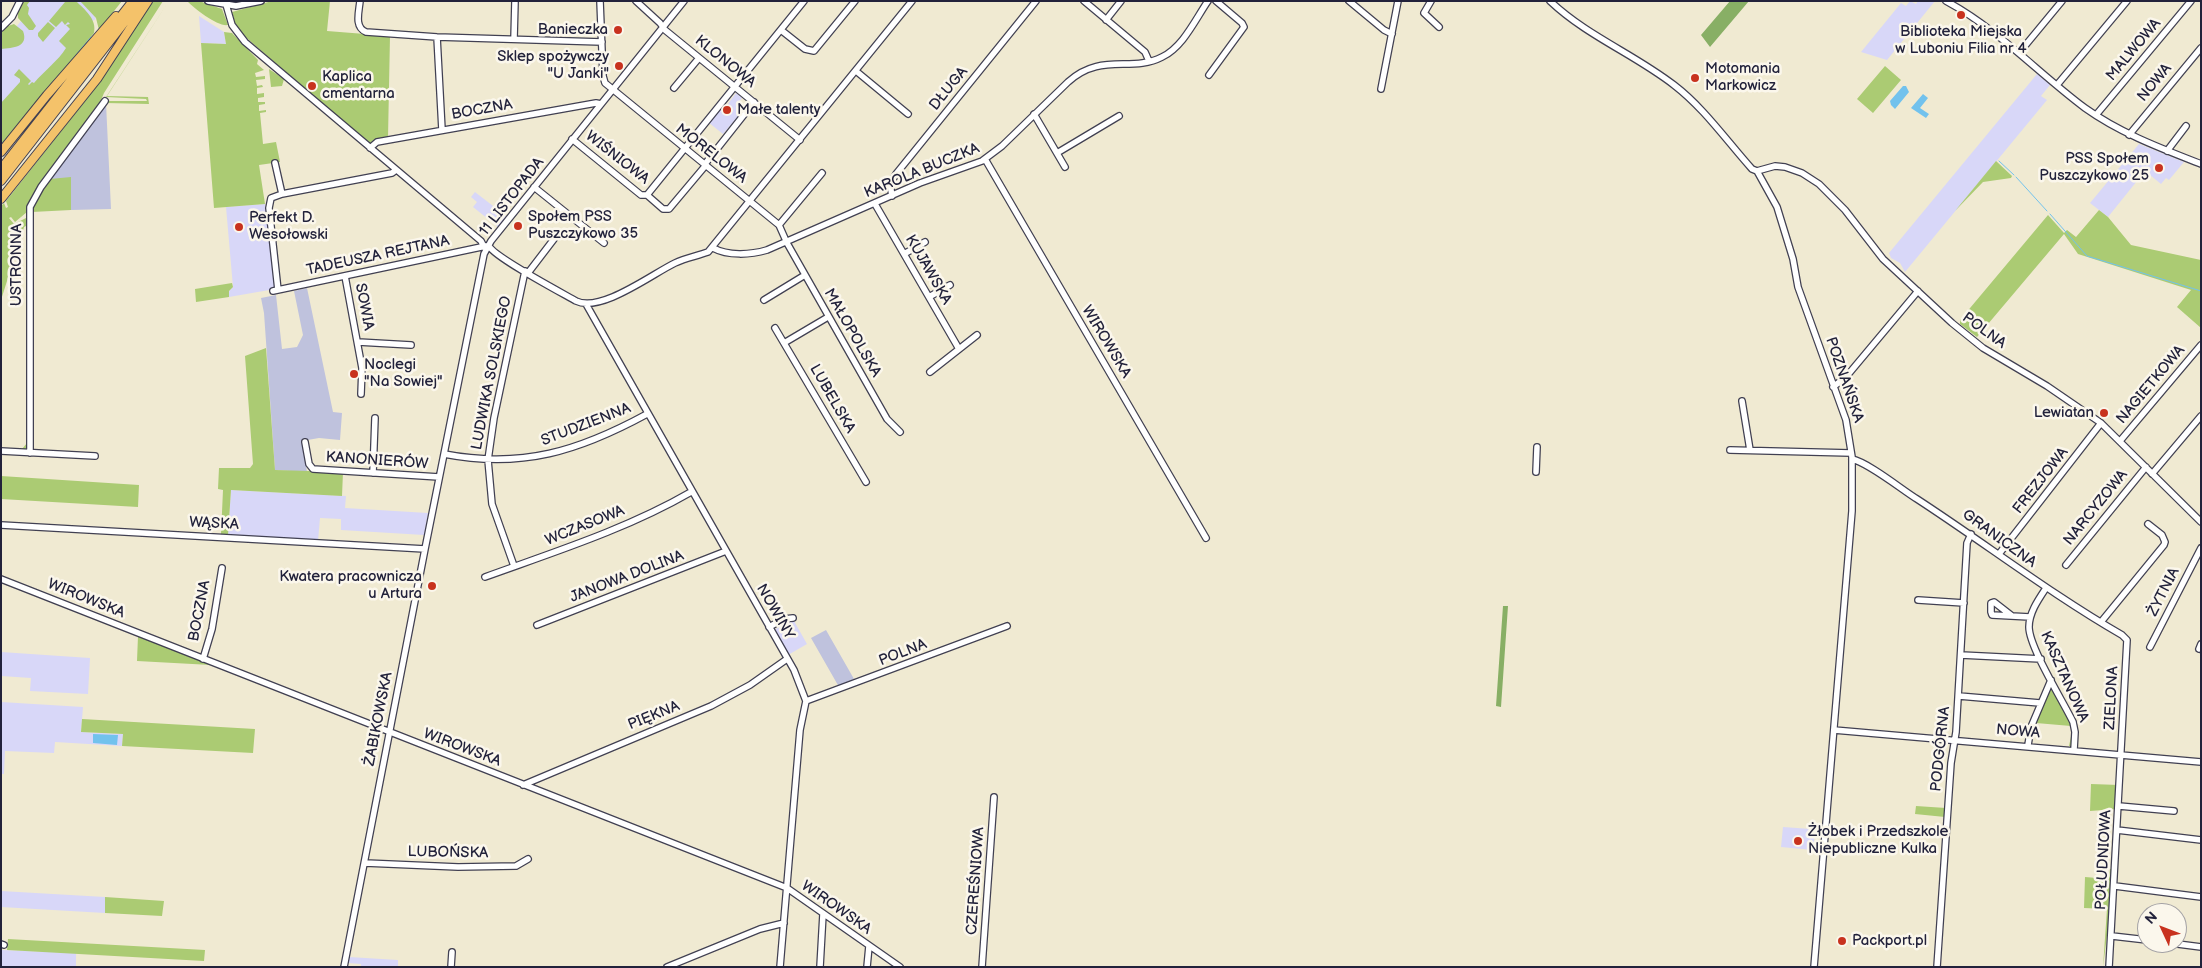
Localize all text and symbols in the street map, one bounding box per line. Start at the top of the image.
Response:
marker: Biblioteka Miejska w Luboniu Filia nr 4 [1955,9,1967,21]
street label: MALWOWA [2103,15,2165,85]
place label: Banieczka [538,21,608,39]
place label: Biblioteka Miejska w Luboniu Filia nr 4 [1895,23,2027,58]
marker: Banieczka [612,24,624,36]
street label: KLONOWA [691,32,759,92]
place label: Sklep spożywczy "U Janki" [497,48,609,83]
marker: Sklep spożywczy "U Janki" [613,60,625,72]
place label: Motomania Markowicz [1705,60,1780,95]
street label: NOWA [2134,60,2176,106]
street label: DŁUGA [926,64,972,114]
place label: Kaplica cmentarna [322,68,395,103]
marker: Motomania Markowicz [1689,72,1701,84]
marker: Kaplica cmentarna [306,80,318,92]
street label: BOCZNA [450,96,514,124]
place label: Małe talenty [737,101,821,119]
marker: Małe talenty [721,104,733,116]
street label: MORELOWA [672,120,750,188]
street label: WIŚNIOWA [582,128,652,188]
street label: KAROLA BUCZKA [862,140,982,202]
place label: PSS Społem Puszczykowo 25 [2039,150,2149,185]
street label: 11 LISTOPADA [476,154,548,240]
marker: PSS Społem Puszczykowo 25 [2153,162,2165,174]
place label: Społem PSS Puszczykowo 35 [528,208,638,243]
place label: Perfekt D. Wesołowski [249,209,328,244]
marker: Społem PSS Puszczykowo 35 [512,220,524,232]
marker: Perfekt D. Wesołowski [233,221,245,233]
street label: USTRONNA [8,224,26,306]
street label: TADEUSZA REJTANA [305,232,451,280]
street label: KUJAWSKA [901,232,955,308]
street label: SOWIA [351,282,377,332]
street label: MAŁOPOLSKA [819,286,885,380]
street label: LUDWIKA SOLSKIEGO [468,295,516,451]
street label: WIROWSKA [1077,302,1135,382]
street label: POLNA [1959,309,2009,353]
street label: POZNAŃSKA [1821,335,1867,425]
street label: NAGIETKOWA [2113,342,2189,428]
place label: Noclegi "Na Sowiej" [364,356,443,391]
street label: LUBELSKA [805,361,859,437]
marker: Noclegi "Na Sowiej" [348,368,360,380]
street label: STUDZIENNA [539,400,633,450]
place label: Lewiatan [2034,404,2094,422]
marker: Lewiatan [2098,407,2110,419]
street label: FREZJOWA [2009,444,2073,518]
street label: KANONIERÓW [325,448,429,474]
street label: NARCYZOWA [2060,467,2132,549]
street label: WCZASOWA [543,502,627,550]
street label: GRANICZNA [1958,506,2040,572]
street label: WĄSKA [189,514,239,534]
street label: JANOWA DOLINA [568,547,686,607]
street label: ŻYTNIA [2144,565,2184,619]
place label: Kwatera pracownicza u Artura [279,568,422,603]
street label: WIROWSKA [45,575,127,623]
street label: BOCZNA [185,579,215,643]
marker: Kwatera pracownicza u Artura [426,580,438,592]
street label: NOWINY [752,581,798,643]
street label: KASZTANOWA [2036,629,2092,725]
street label: POLNA [876,636,930,670]
street label: ZIELONA [2101,666,2123,730]
street label: ŻABIKOWSKA [361,670,397,768]
street label: PIĘKNA [626,698,682,734]
street label: PODGÓRNA [1928,705,1954,793]
street label: NOWA [1995,721,2041,743]
street label: WIROWSKA [421,725,503,771]
street label: POŁUDNIOWA [2092,810,2116,910]
place label: Żłobek i Przedszkole Niepubliczne Kulka [1808,823,1949,858]
street label: CZEREŚNIOWA [963,826,989,936]
marker: Żłobek i Przedszkole Niepubliczne Kulka [1792,835,1804,847]
street label: LUBOŃSKA [408,843,488,863]
street label: WIROWSKA [797,877,875,939]
north arrow [2137,903,2187,953]
text: N [2142,908,2161,928]
place label: Packport.pl [1852,932,1927,950]
marker: Packport.pl [1836,935,1848,947]

